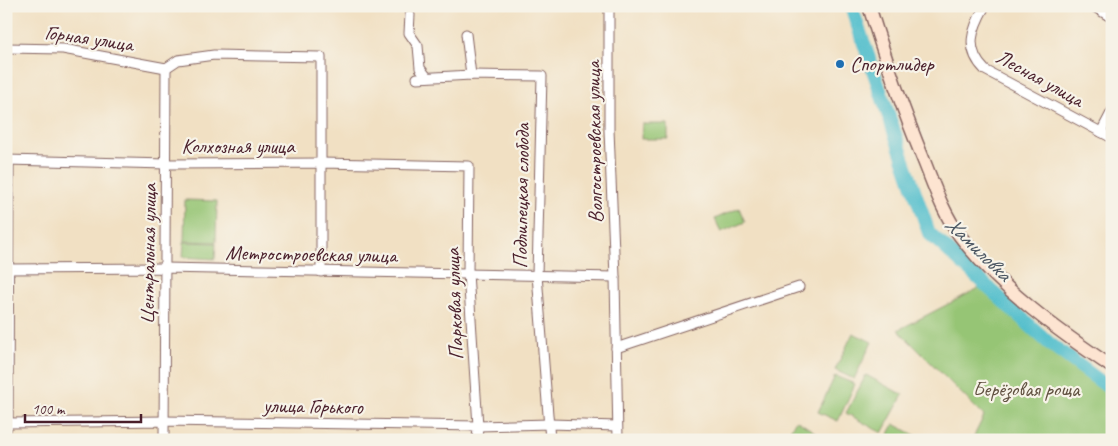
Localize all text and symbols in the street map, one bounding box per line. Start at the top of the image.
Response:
street label: Горная улица [43,19,137,57]
street label: Лесная улица [992,43,1090,114]
place label: Спортлидер [850,51,936,77]
street label: Волгостроевская улица [580,58,608,223]
marker: Спортлидер [834,58,846,70]
street label: Подлипецкая слобода [507,122,535,269]
street label: Колхозная улица [182,133,296,159]
street label: Центральная улица [134,182,162,325]
water label: Хамиловка [939,210,1019,289]
street label: Метростроевская улица [225,240,399,269]
street label: Парковая улица [439,246,469,360]
park label: Берёзовая роща [973,376,1081,403]
scale bar [25,391,141,423]
street label: улица Горького [261,392,365,420]
text: 100 m [32,400,66,419]

